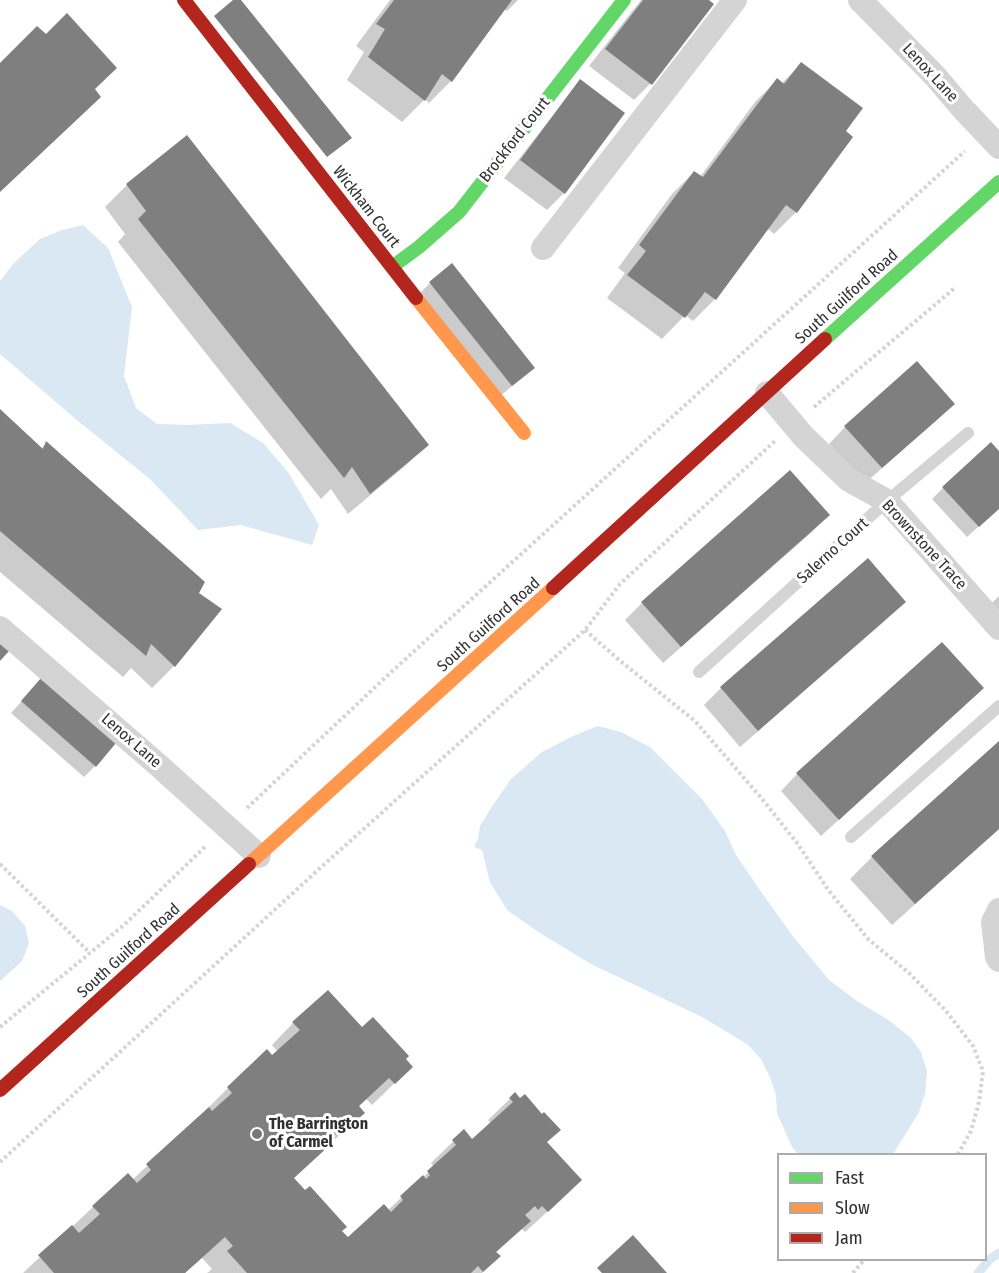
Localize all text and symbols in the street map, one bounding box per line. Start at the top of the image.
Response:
street label: Lenox Lane [898,40,962,106]
street label: Brockford Court [476,94,554,186]
street label: Wickham Court [328,162,404,252]
street label: South Guilford Road [792,246,902,348]
street label: Brownstone Trace [877,496,971,594]
street label: Salerno Court [793,514,873,588]
street label: South Guilford Road [434,574,544,676]
street label: Lenox Lane [97,710,165,772]
street label: South Guilford Road [74,900,184,1002]
place label: The Barrington of Carmel [269,1115,368,1153]
marker: The Barrington of Carmel [250,1127,264,1141]
legend [777,1153,987,1261]
text: Fast [835,1167,864,1189]
text: Slow [835,1197,870,1219]
text: Jam [835,1227,863,1249]

